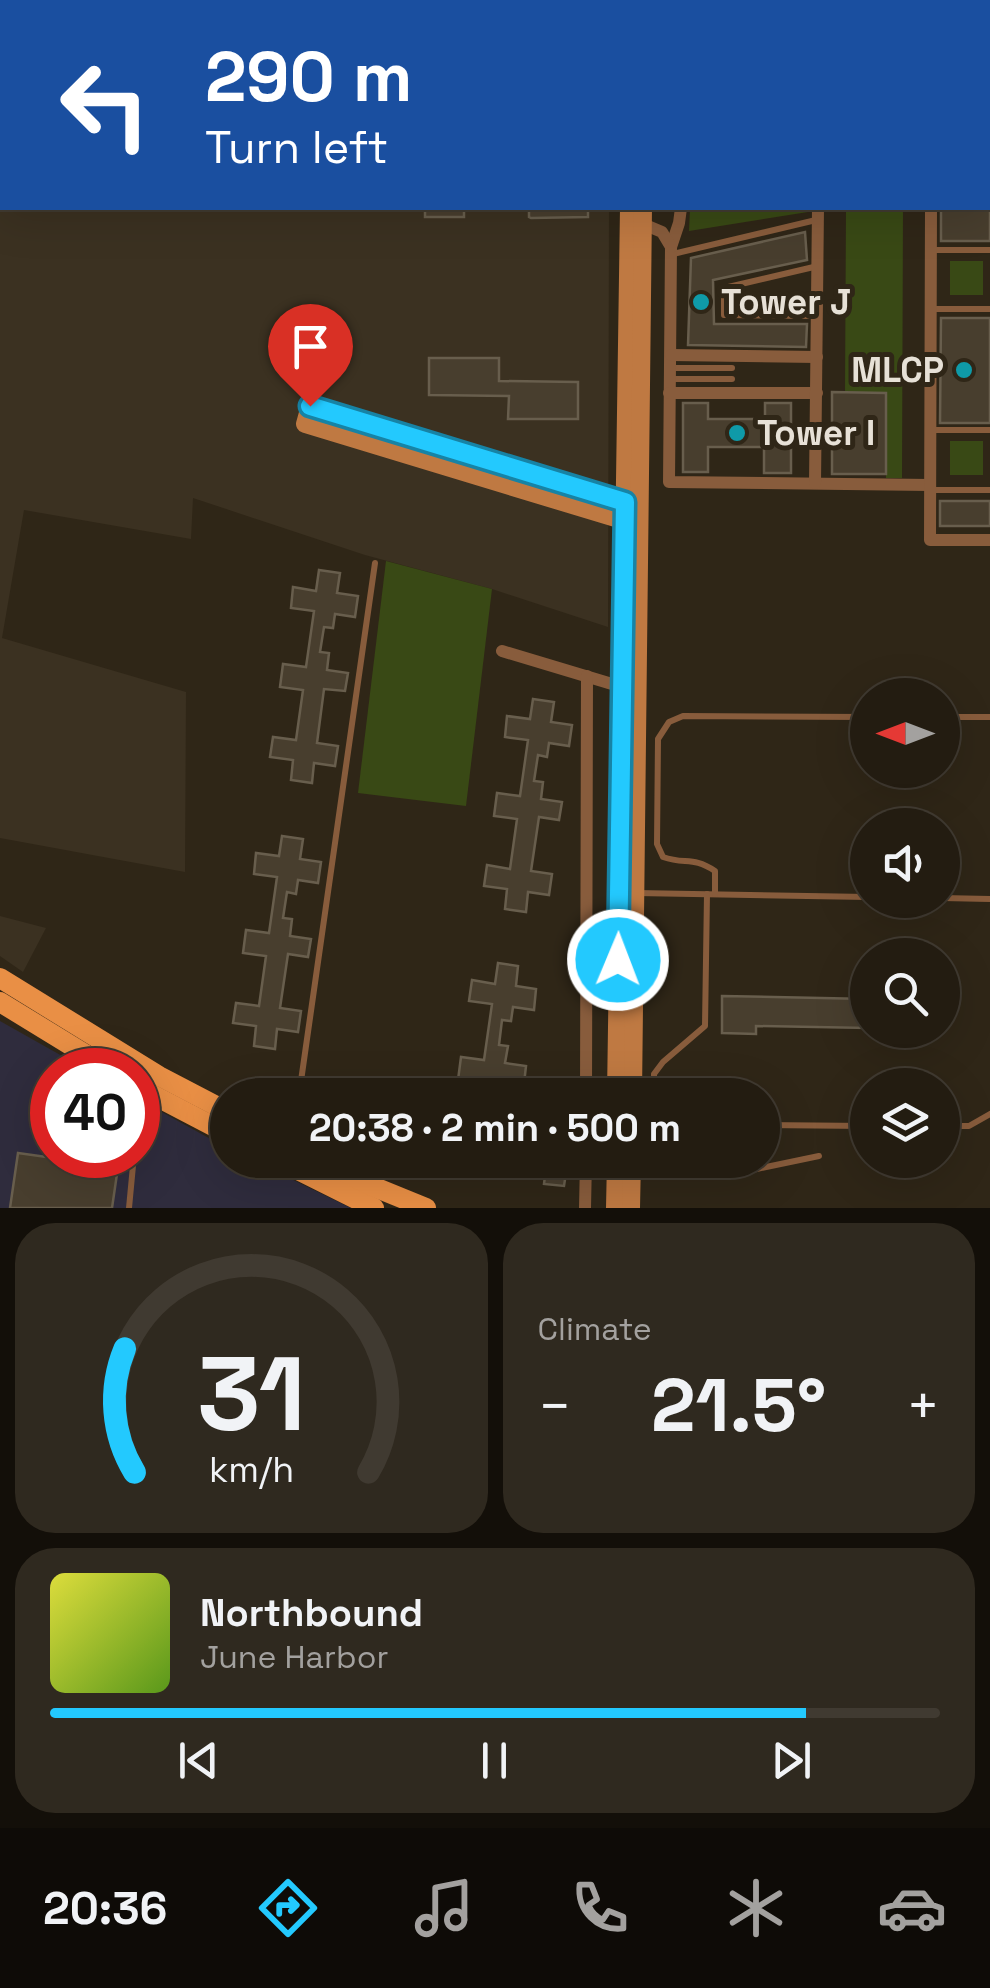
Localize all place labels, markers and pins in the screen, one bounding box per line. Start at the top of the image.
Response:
place label: Tower J [721,280,851,324]
marker: Tower J [690,291,712,313]
pin [268,304,353,407]
place label: MLCP [851,348,944,392]
marker: MLCP [953,359,975,381]
place label: Tower I [757,411,875,455]
marker: Tower I [726,422,748,444]

